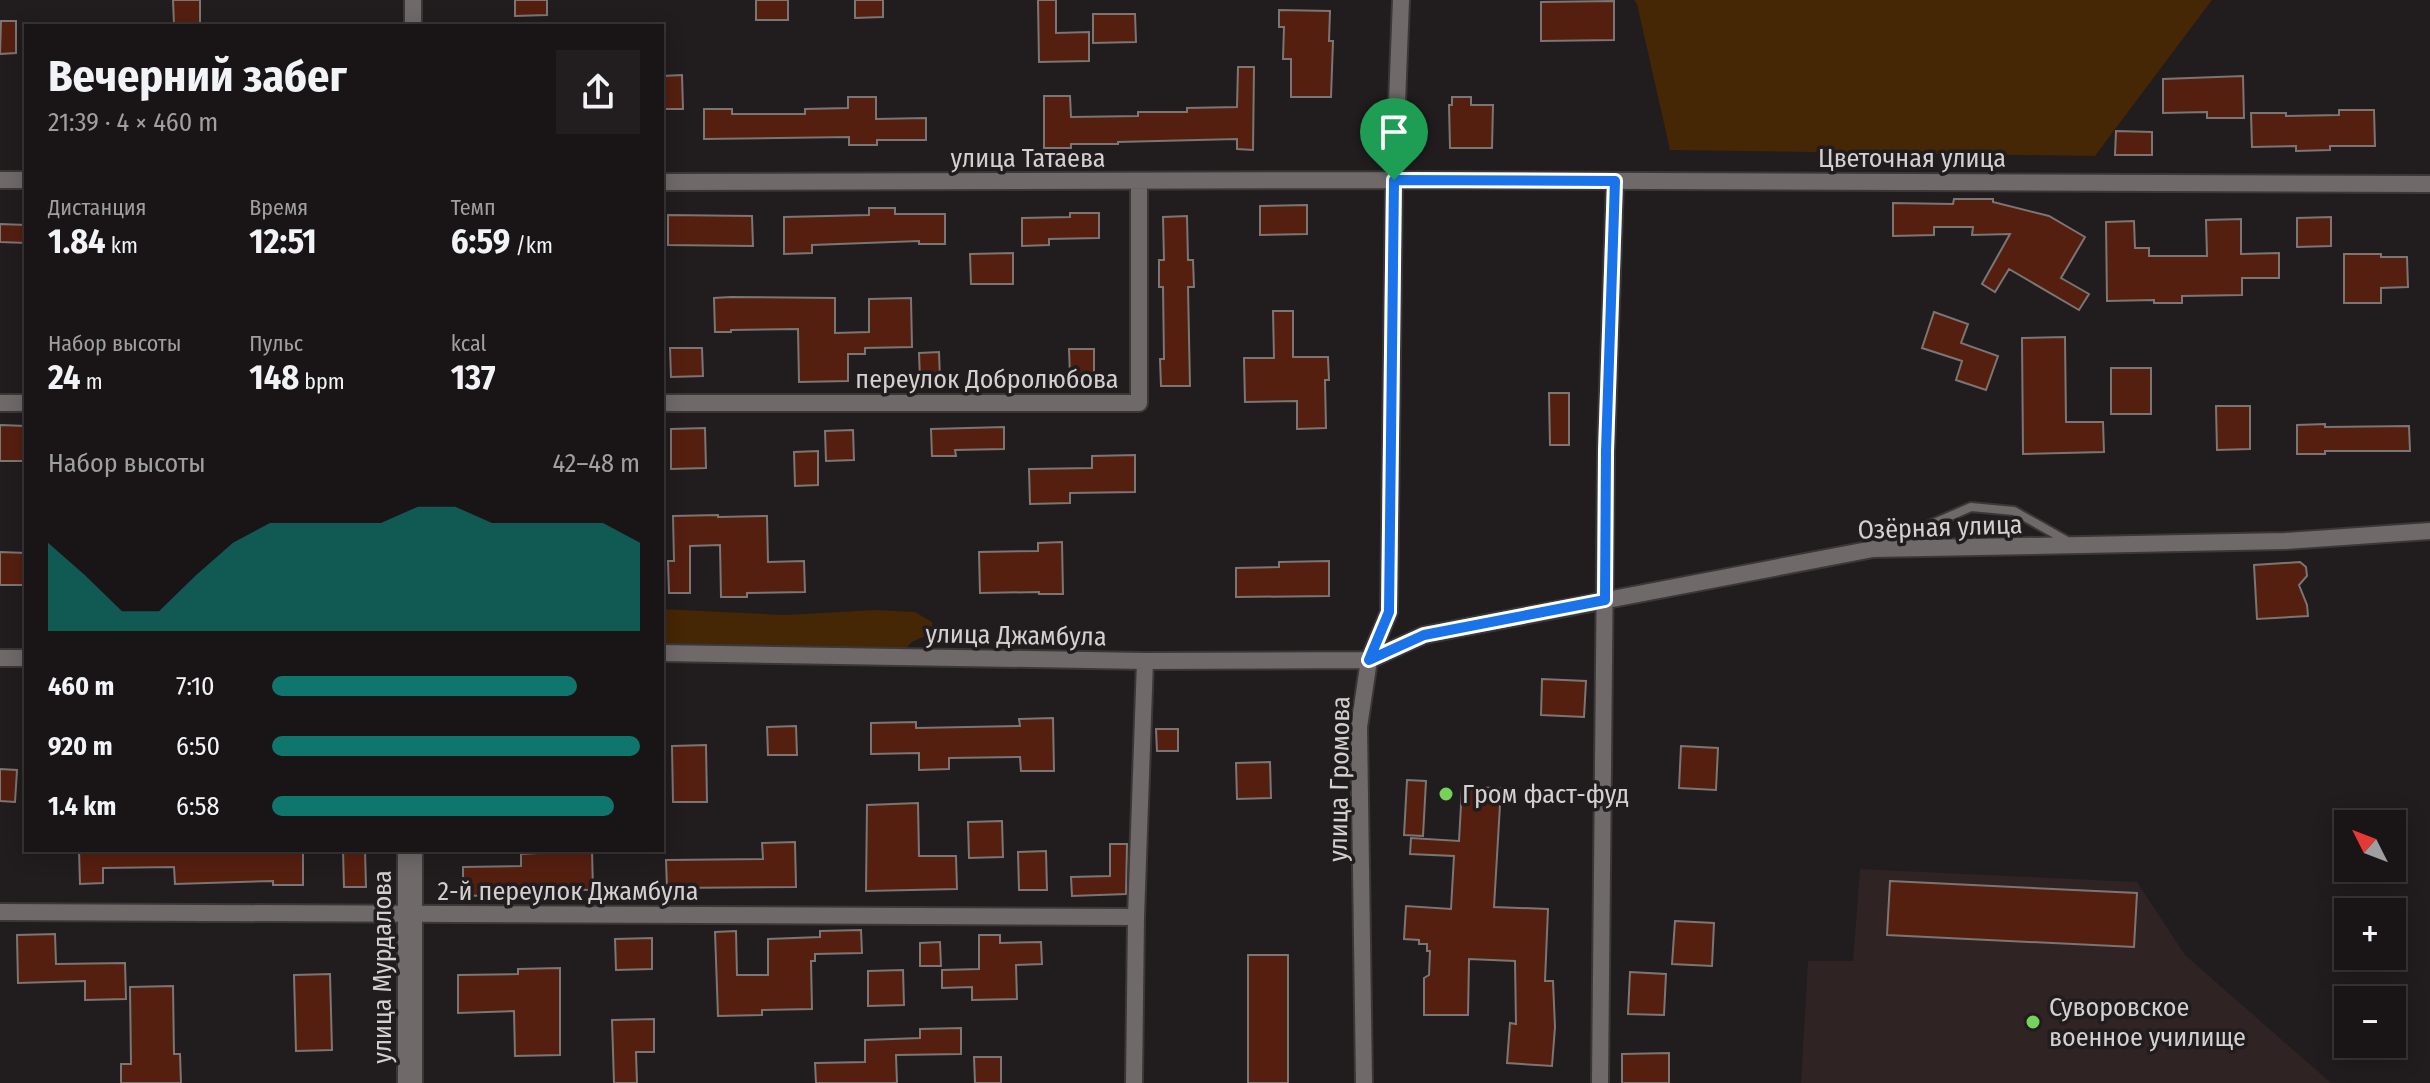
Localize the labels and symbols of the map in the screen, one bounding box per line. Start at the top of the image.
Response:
pin [1360,98,1428,180]
street label: улица Татаева [951,143,1106,174]
street label: Цветочная улица [1818,143,2006,174]
street label: переулок Добролюбова [855,364,1119,395]
street label: Озёрная улица [1857,509,2023,546]
street label: улица Джамбула [925,618,1107,653]
street label: улица Громова [1323,696,1356,862]
place label: Гром фаст-фуд [1462,779,1629,810]
marker: Гром фаст-фуд [1437,785,1455,803]
north arrow [2334,810,2406,882]
street label: улица Мурдалова [367,870,398,1064]
street label: 2-й переулок Джамбула [437,876,699,907]
place label: Суворовское военное училище [2049,992,2246,1053]
marker: Суворовское военное училище [2024,1013,2042,1031]

